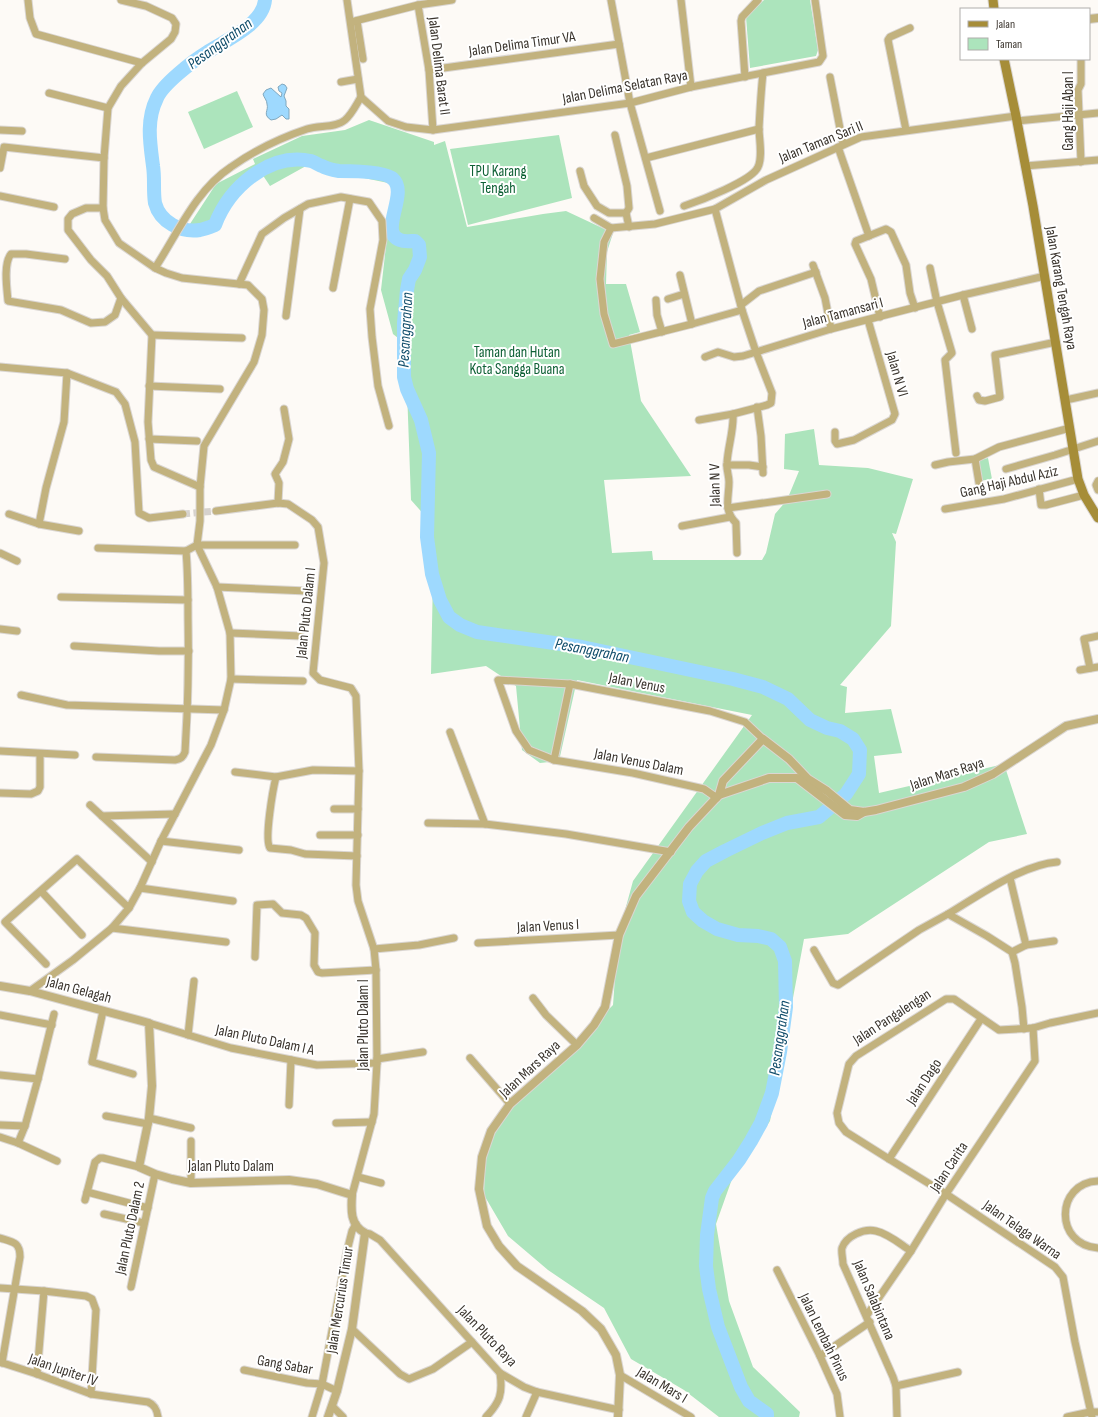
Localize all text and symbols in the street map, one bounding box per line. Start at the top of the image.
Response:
legend [960,8,1090,60]
water label: Pesanggrahan [184,14,256,74]
street label: Jalan Delima Barat II [423,15,454,116]
text: Jalan [995,17,1015,32]
street label: Jalan Delima Timur VA [466,27,577,61]
text: Taman [996,37,1022,52]
street label: Jalan Delima Selatan Raya [560,66,689,109]
street label: Gang Haji Aban I [1059,71,1078,151]
street label: Jalan Taman Sari II [775,117,866,168]
park label: TPU Karang Tengah [470,162,526,198]
street label: Jalan Karang Tengah Raya [1041,224,1081,351]
water label: Pesanggrahan [395,292,417,368]
street label: Jalan Tamansari I [800,293,885,333]
park label: Taman dan Hutan Kota Sangga Buana [470,343,565,379]
street label: Jalan N VI [881,348,912,399]
street label: Gang Haji Abdul Aziz [958,461,1060,502]
street label: Jalan N V [705,463,725,508]
street label: Jalan Pluto Dalam I [292,567,320,660]
water label: Pesanggrahan [553,634,631,668]
street label: Jalan Venus [606,668,667,698]
street label: Jalan Venus Dalam [592,744,685,780]
street label: Jalan Mars Raya [907,753,987,795]
street label: Jalan Venus I [516,915,579,937]
street label: Jalan Gelagah [44,972,113,1008]
street label: Jalan Pluto Dalam I [354,979,373,1072]
street label: Jalan Pangalengan [849,985,935,1050]
water label: Pesanggrahan [765,999,795,1077]
street label: Jalan Pluto Dalam I A [213,1020,317,1060]
street label: Jalan Mars Raya [495,1036,565,1103]
street label: Jalan Dago [901,1055,946,1110]
street label: Jalan Carita [925,1138,972,1197]
street label: Jalan Pluto Dalam [187,1157,274,1176]
street label: Jalan Pluto Dalam 2 [111,1180,149,1277]
street label: Jalan Telaga Warna [978,1195,1065,1264]
street label: Jalan Mercurius Timur [322,1245,358,1356]
street label: Jalan Salabintana [848,1256,899,1343]
street label: Jalan Lembah Pinus [794,1289,853,1384]
street label: Jalan Pluto Raya [452,1300,521,1371]
street label: Jalan Jupiter IV [25,1349,100,1391]
street label: Gang Sabar [256,1351,315,1379]
street label: Jalan Mars I [632,1362,691,1408]

